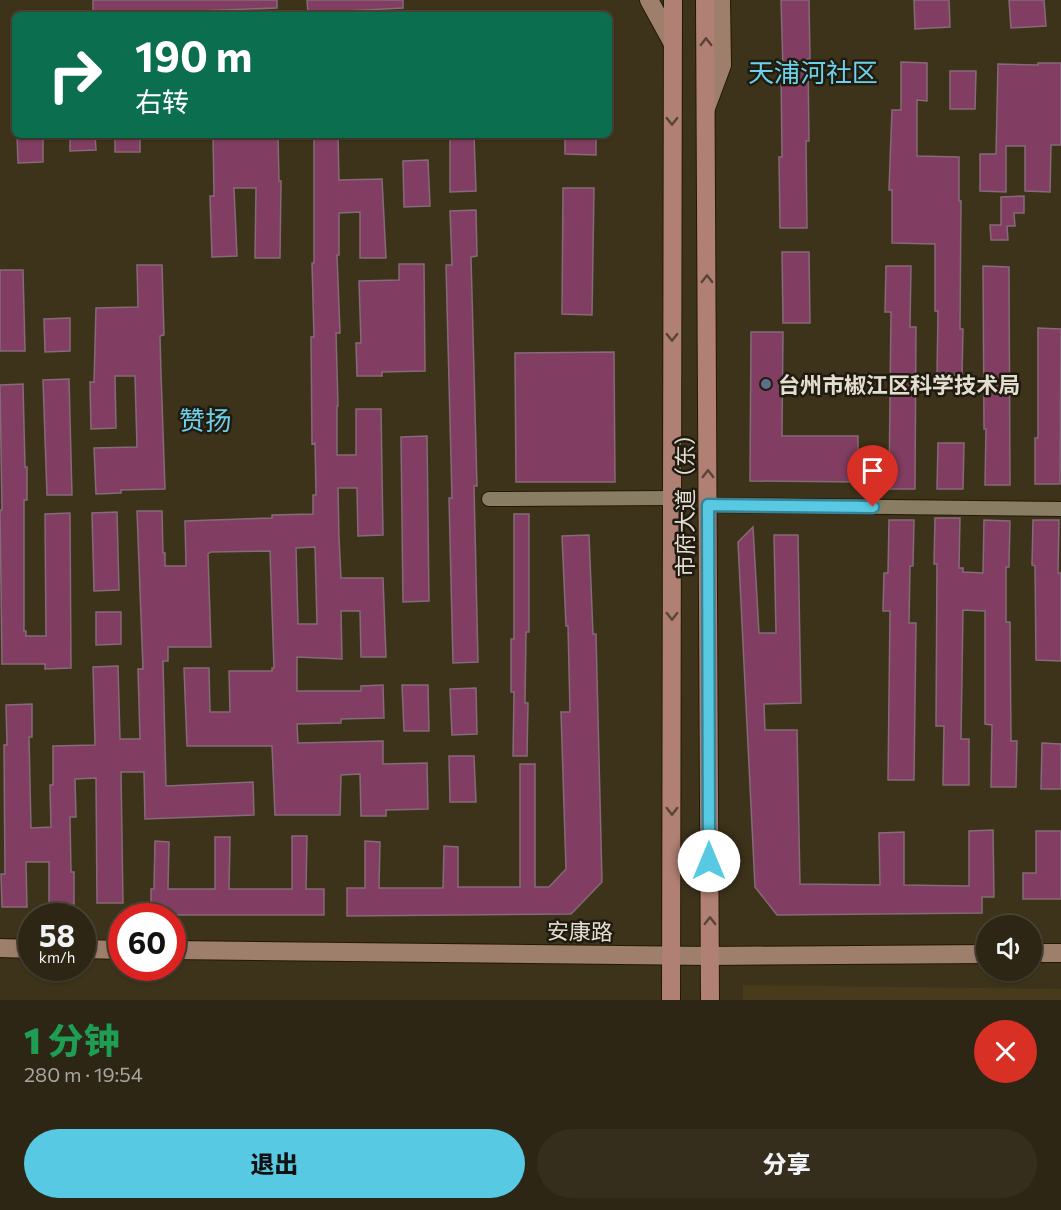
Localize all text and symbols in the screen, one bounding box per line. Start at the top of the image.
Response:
text: 190 m [135,29,253,81]
icon: right [36,36,114,114]
one-way arrow [699,37,712,46]
district label: 天浦河社区 [748,56,878,87]
text: 右转 [135,85,189,118]
one-way arrow [666,117,678,126]
one-way arrow [701,274,713,283]
one-way arrow [666,333,678,342]
place label: 台州市椒江区科学技术局 [778,371,1020,398]
marker: 台州市椒江区科学技术局 [759,377,773,391]
district label: 赞扬 [179,404,231,435]
street label: 市府大道（东） [671,423,698,577]
pin [847,445,898,507]
icon: arrive [856,454,889,487]
one-way arrow [702,469,714,478]
one-way arrow [666,612,678,621]
one-way arrow [666,807,678,816]
position arrow [677,829,741,893]
speed limit sign: 60 [108,903,186,981]
map controls [976,915,1042,981]
button: sound [976,915,1042,981]
text: 58 [39,916,75,953]
one-way arrow [704,916,716,925]
street label: 安康路 [547,917,613,945]
text: km/h [39,948,75,966]
text: 1 分钟 [24,1017,120,1061]
button: close [974,1020,1037,1083]
text: 280 m · 19:54 [24,1062,143,1086]
button: 退出 [24,1129,525,1198]
button: 分享 [537,1129,1037,1198]

